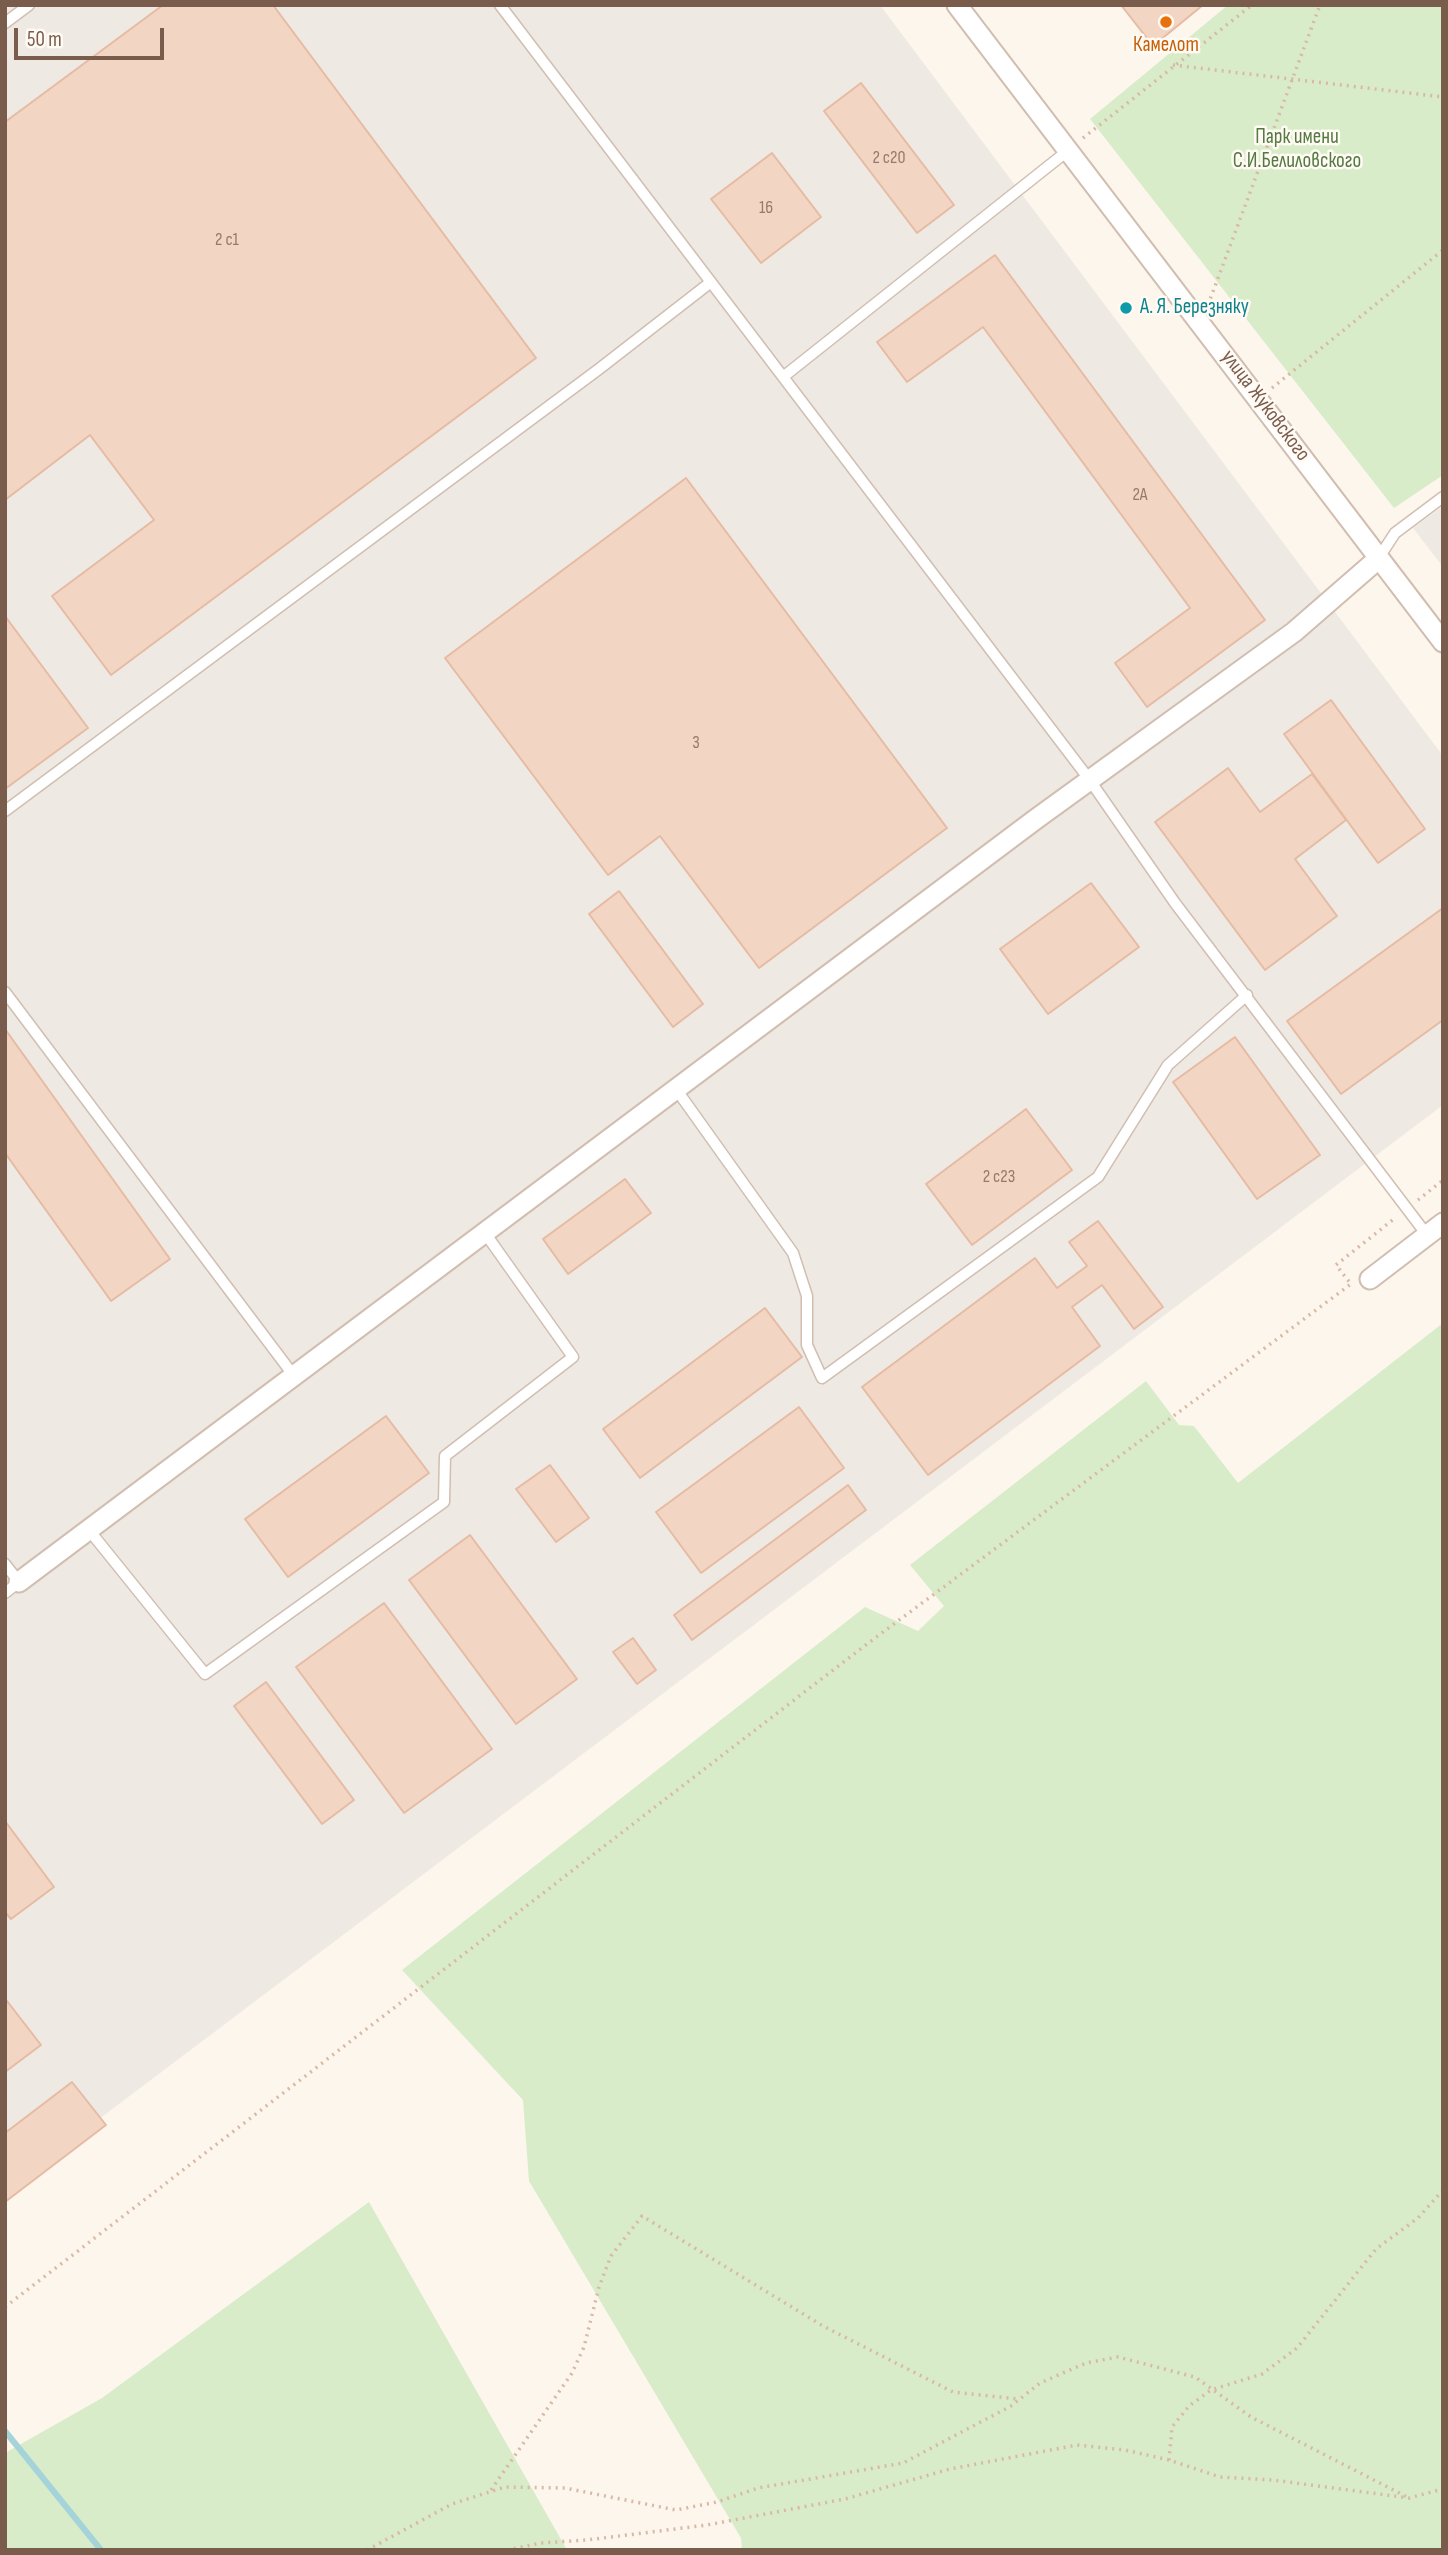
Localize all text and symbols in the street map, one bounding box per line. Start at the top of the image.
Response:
scale bar [18,14,168,58]
marker: Камелот [1158,14,1174,30]
text: 50 m [27,27,62,52]
place label: Камелот [1133,33,1199,59]
park label: Парк имени С.И.Белиловского [1233,125,1361,175]
house number: 2 с20 [873,147,905,169]
house number: 16 [759,197,773,219]
house number: 2 с1 [215,229,239,251]
place label: А. Я. Березняку [1140,295,1249,321]
marker: А. Я. Березняку [1118,300,1134,316]
street label: улица Жуковского [1215,346,1315,466]
house number: 2А [1132,484,1148,506]
house number: 3 [692,732,700,754]
house number: 2 с23 [983,1166,1015,1188]

